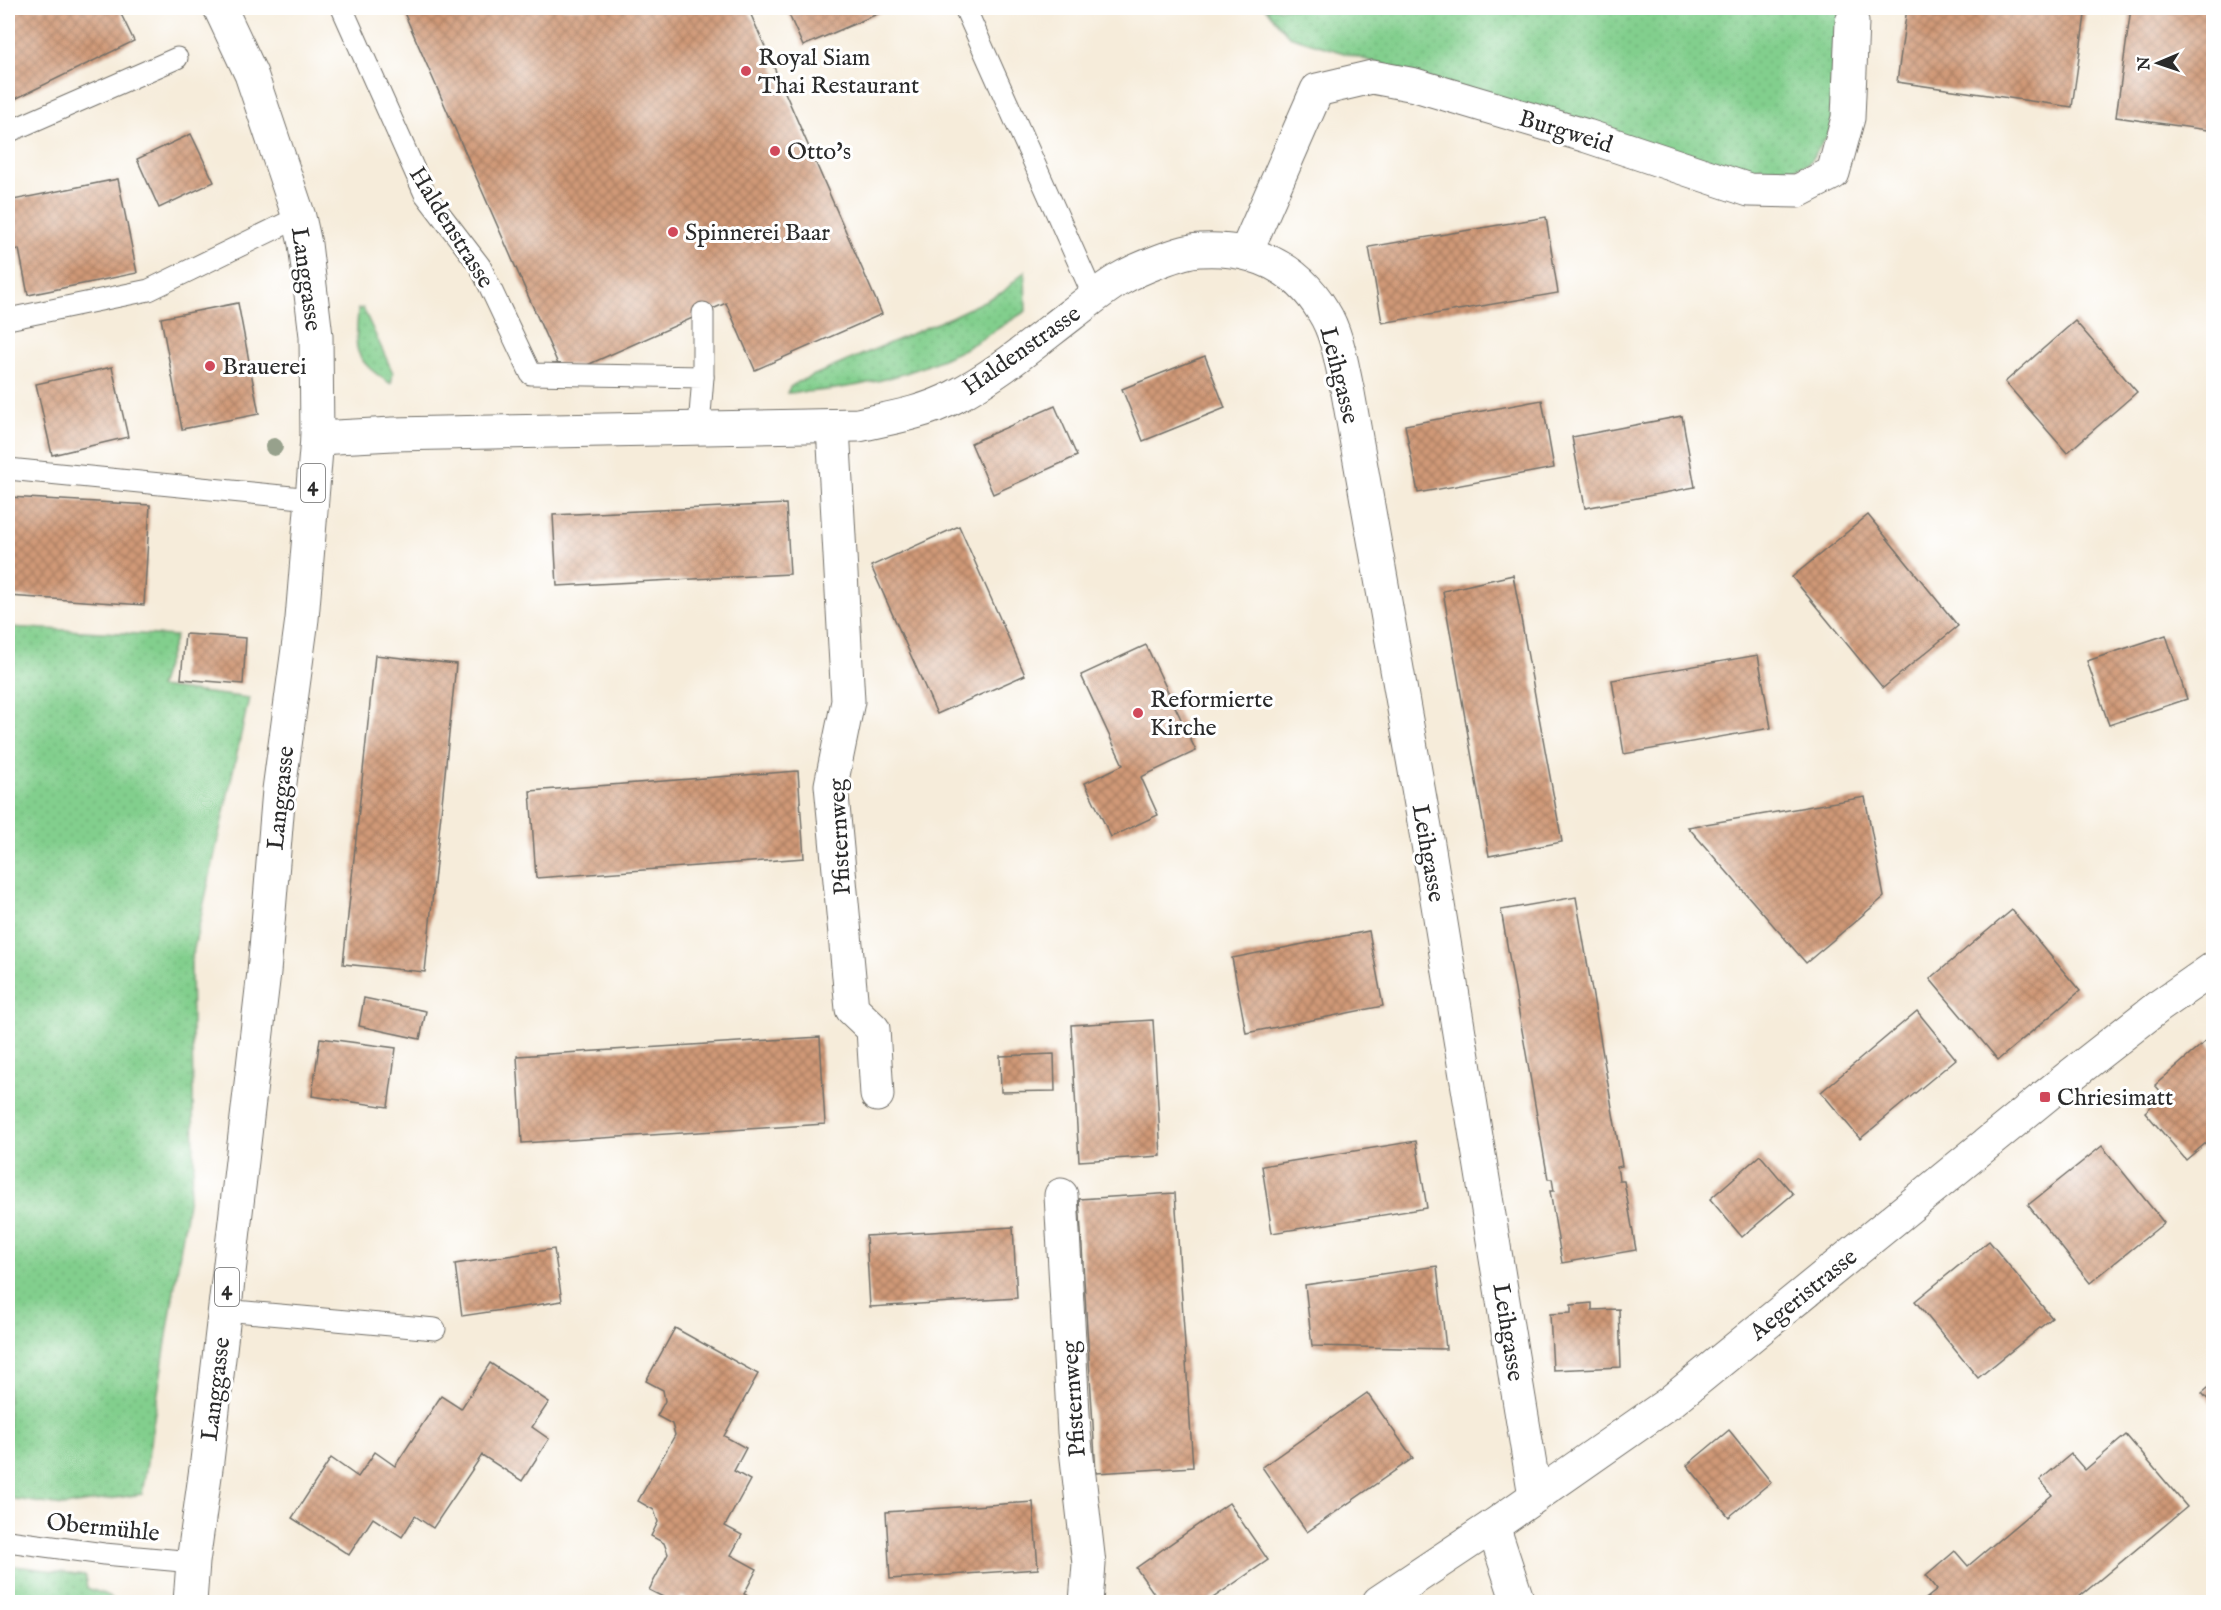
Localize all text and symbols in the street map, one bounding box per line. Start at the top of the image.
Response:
north arrow [2128,33,2188,93]
place label: Royal Siam Thai Restaurant [758,43,919,102]
text: N [2135,56,2155,72]
marker: Royal Siam Thai Restaurant [739,64,753,78]
street label: Burgweid [1515,104,1616,161]
place label: Otto's [787,137,851,168]
marker: Otto's [768,144,782,158]
street label: Haldenstrasse [401,161,500,294]
place label: Spinnerei Baar [685,218,830,249]
street label: Langgasse [283,225,328,333]
marker: Spinnerei Baar [666,225,680,239]
street label: Haldenstrasse [957,299,1087,403]
street label: Leihgasse [1312,324,1366,427]
place label: Brauerei [222,352,307,383]
marker: Brauerei [203,359,217,373]
road number: 4 [301,464,325,502]
place label: Reformierte Kirche [1150,685,1273,744]
marker: Reformierte Kirche [1131,706,1145,720]
street label: Langgasse [261,745,302,852]
street label: Pfisternweg [822,777,859,896]
street label: Leihgasse [1404,802,1451,905]
place label: Chriesimatt [2057,1083,2173,1114]
marker: Chriesimatt [2038,1090,2052,1104]
street label: Aegeristrasse [1743,1242,1864,1349]
road number: 4 [215,1268,239,1306]
street label: Leihgasse [1484,1281,1531,1383]
street label: Langgasse [195,1335,238,1443]
street label: Pfisternweg [1055,1339,1094,1458]
street label: Obermühle [45,1507,161,1550]

